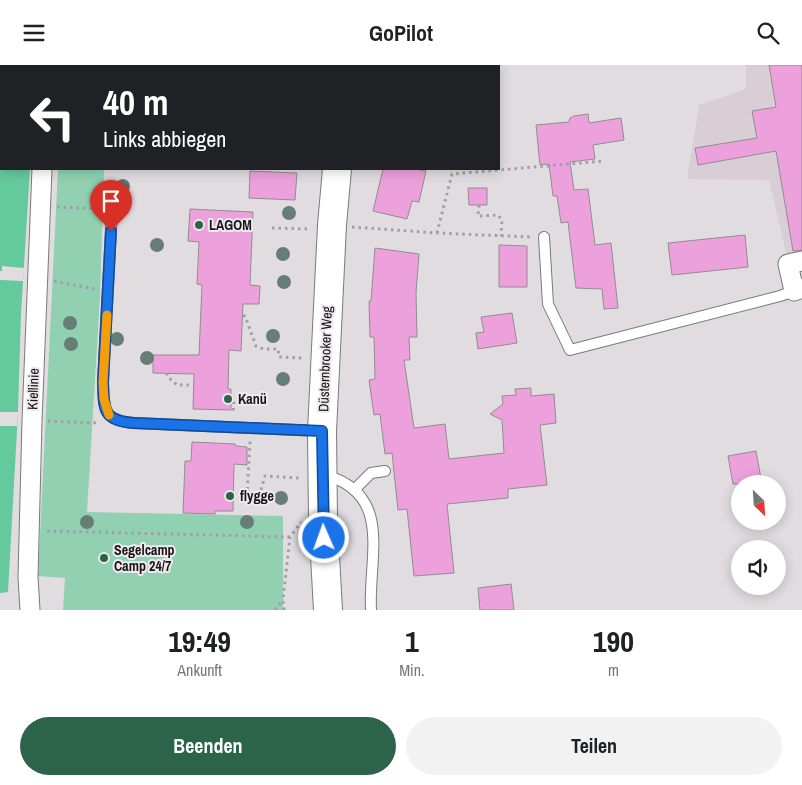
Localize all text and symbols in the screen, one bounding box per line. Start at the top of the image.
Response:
text: GoPilot [369,18,433,48]
icon: menu [20,19,48,47]
icon: search [754,19,782,47]
text: 40 m [103,79,168,126]
icon: left [20,85,85,150]
text: Links abbiegen [103,124,226,154]
pin [90,180,132,231]
icon: arrive [97,187,125,215]
place label: LAGOM [209,216,252,234]
marker: LAGOM [193,219,205,231]
street label: Düsternbrooker Weg [314,305,336,412]
street label: Kiellinie [23,368,43,410]
place label: Kanü [238,390,267,408]
marker: Kanü [222,393,234,405]
north arrow [731,475,786,530]
map controls [731,475,786,595]
place label: flygge [240,487,274,505]
marker: flygge [224,490,236,502]
position arrow [297,511,349,563]
button: sound [731,540,786,595]
place label: Segelcamp Camp 24/7 [114,541,175,575]
marker: Segelcamp Camp 24/7 [98,552,110,564]
text: 19:49 [168,621,231,661]
text: 1 [405,621,419,661]
text: 190 [593,621,634,661]
text: Ankunft [177,659,222,681]
text: Min. [399,659,425,681]
text: m [608,659,619,681]
button: Beenden [20,717,396,775]
button: Teilen [406,717,782,775]

